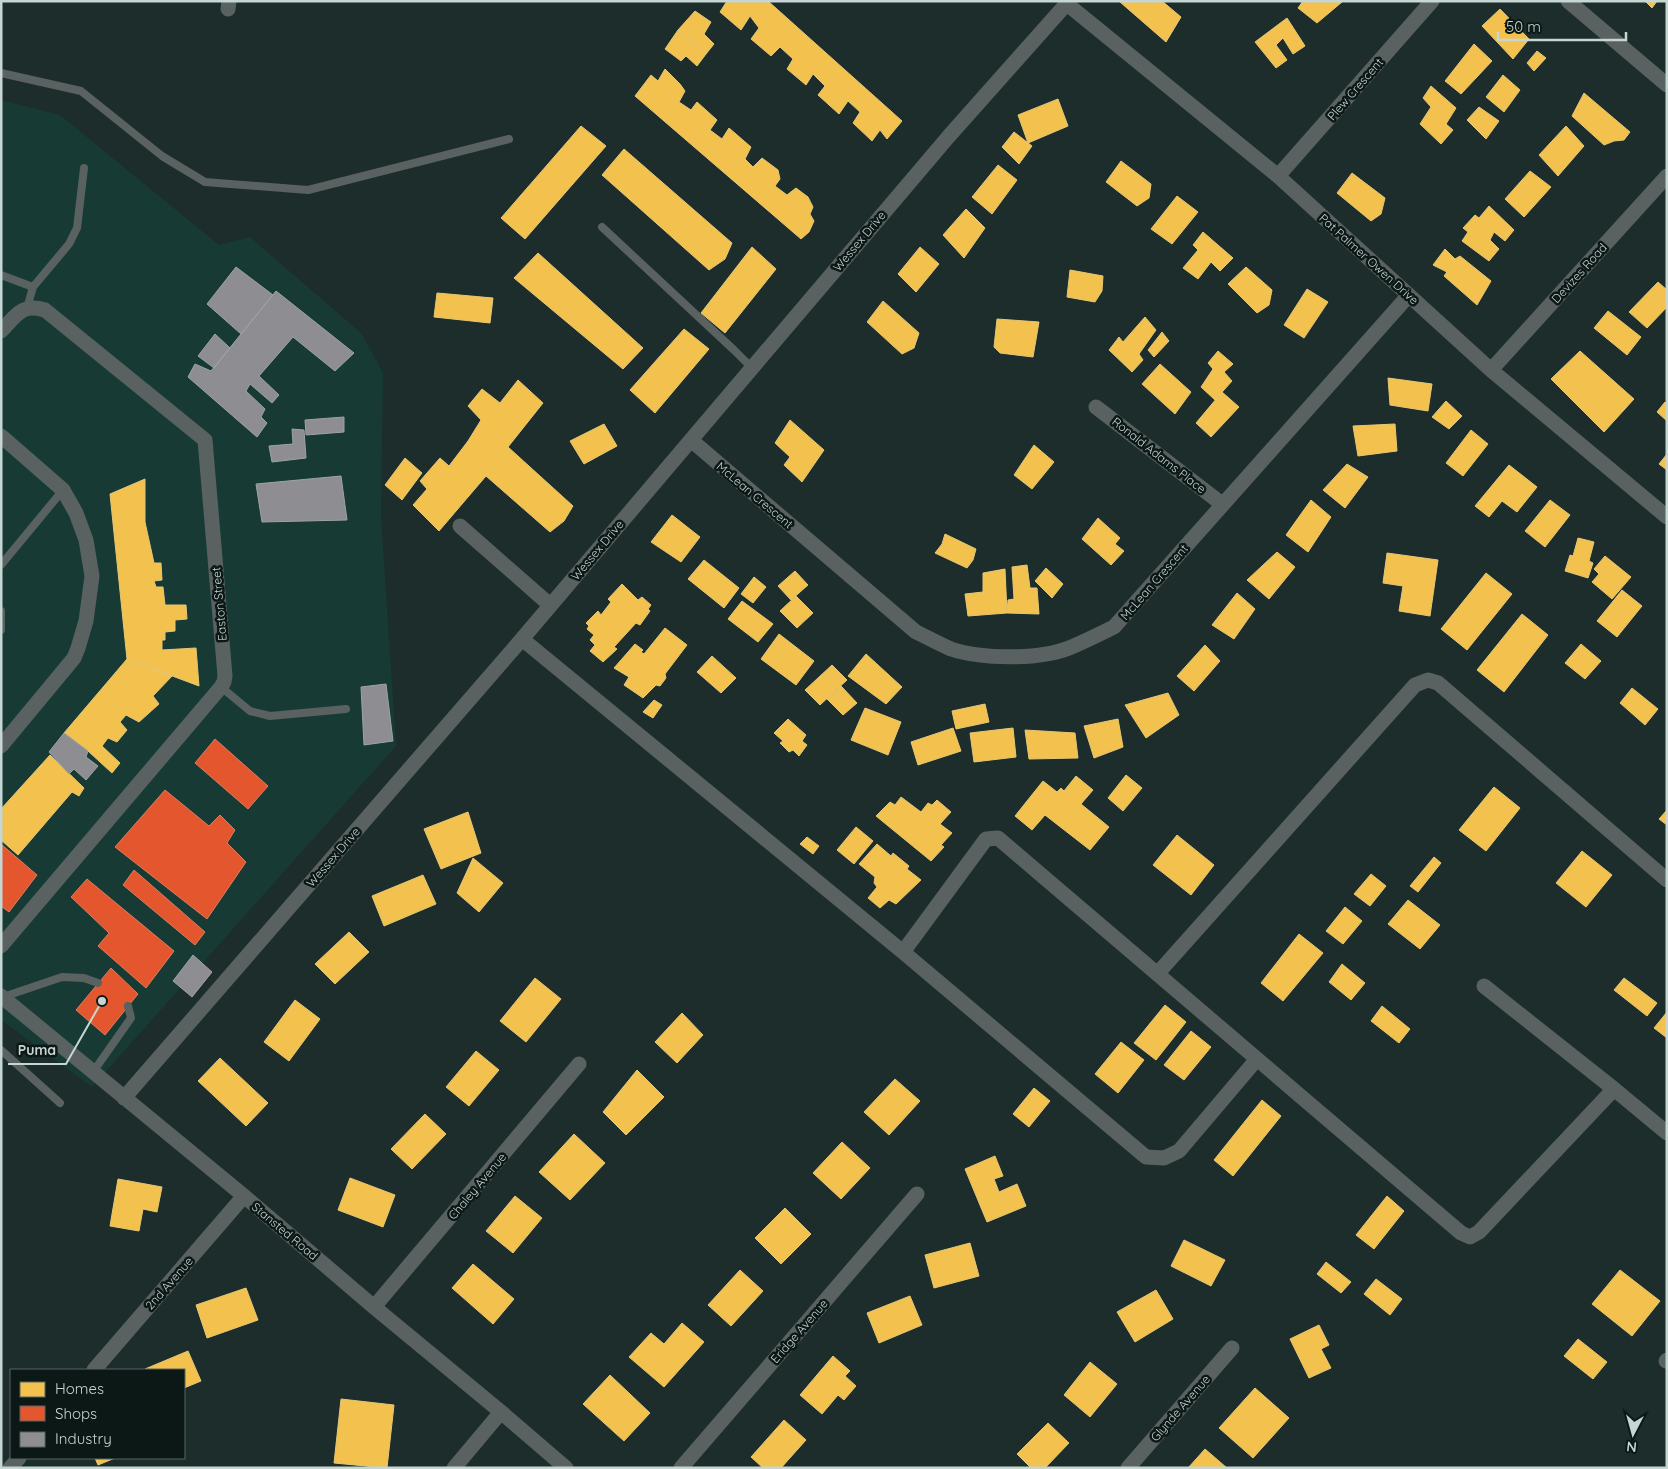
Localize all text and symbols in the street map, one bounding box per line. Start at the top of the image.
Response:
scale bar [1498,10,1626,42]
text: 50 m [1506,17,1541,36]
street label: Plew Crescent [1324,55,1386,123]
street label: Wessex Drive [829,208,889,274]
street label: Pat Palmer Owen Drive [1316,210,1422,308]
street label: Devizes Road [1548,240,1610,306]
street label: Ronald Adams Place [1109,414,1209,496]
street label: McLean Crescent [714,459,796,531]
street label: Wessex Drive [567,517,627,583]
street label: McLean Crescent [1117,541,1191,623]
street label: Easton Street [208,566,230,642]
street label: Wessex Drive [303,824,363,890]
callout: Puma [8,1035,66,1064]
text: Puma [18,1041,56,1059]
street label: Chaley Avenue [445,1149,509,1222]
street label: Stansted Road [249,1199,321,1263]
street label: 2nd Avenue [142,1253,196,1313]
street label: Eridge Avenue [767,1296,831,1366]
legend [10,1369,185,1459]
street label: Glynde Avenue [1147,1372,1213,1444]
text: Homes [55,1379,104,1398]
text: Shops [55,1404,97,1423]
north arrow [1608,1409,1658,1459]
text: Industry [55,1429,112,1448]
text: N [1626,1437,1638,1456]

